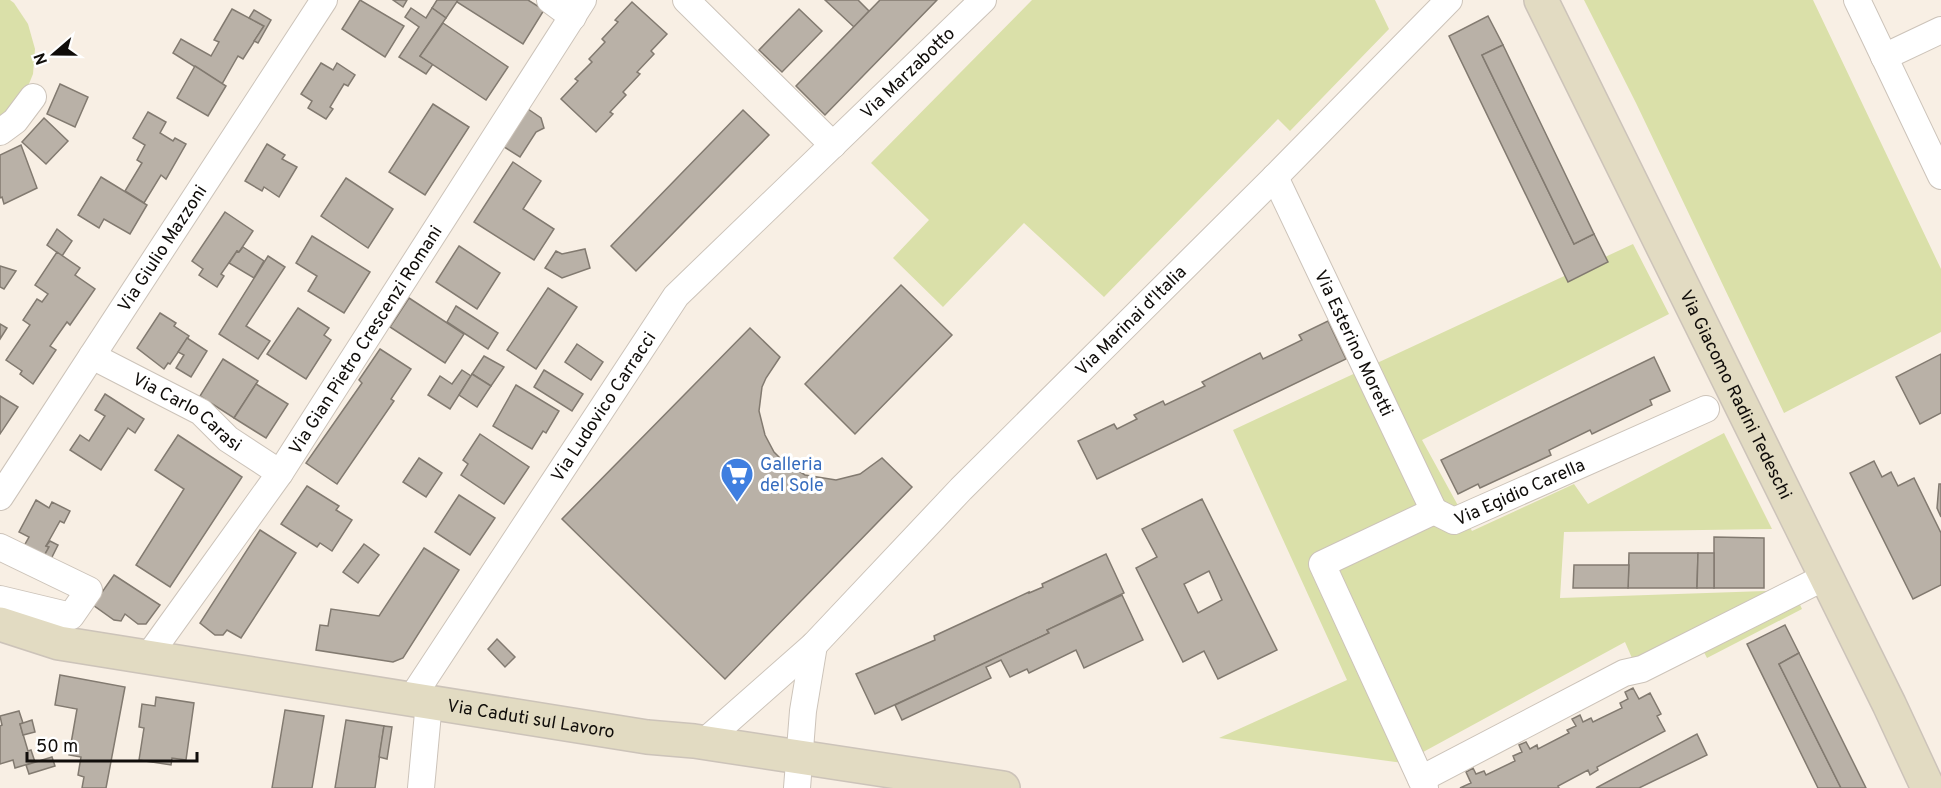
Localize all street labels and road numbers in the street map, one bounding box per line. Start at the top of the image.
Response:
street label: Via Marzabotto [857,23,961,125]
street label: Via Giulio Mazzoni [114,181,213,317]
street label: Via Gian Pietro Crescenzi Romani [285,222,448,460]
street label: Via Marinai d'Italia [1071,261,1192,382]
street label: Via Esterino Moretti [1308,267,1397,421]
street label: Via Giacomo Radini Tedeschi [1673,287,1796,504]
street label: Via Ludovico Carracci [547,328,662,487]
street label: Via Carlo Carasi [128,369,245,458]
street label: Via Egidio Carella [1451,454,1589,532]
street label: Via Caduti sul Lavoro [445,695,616,745]

